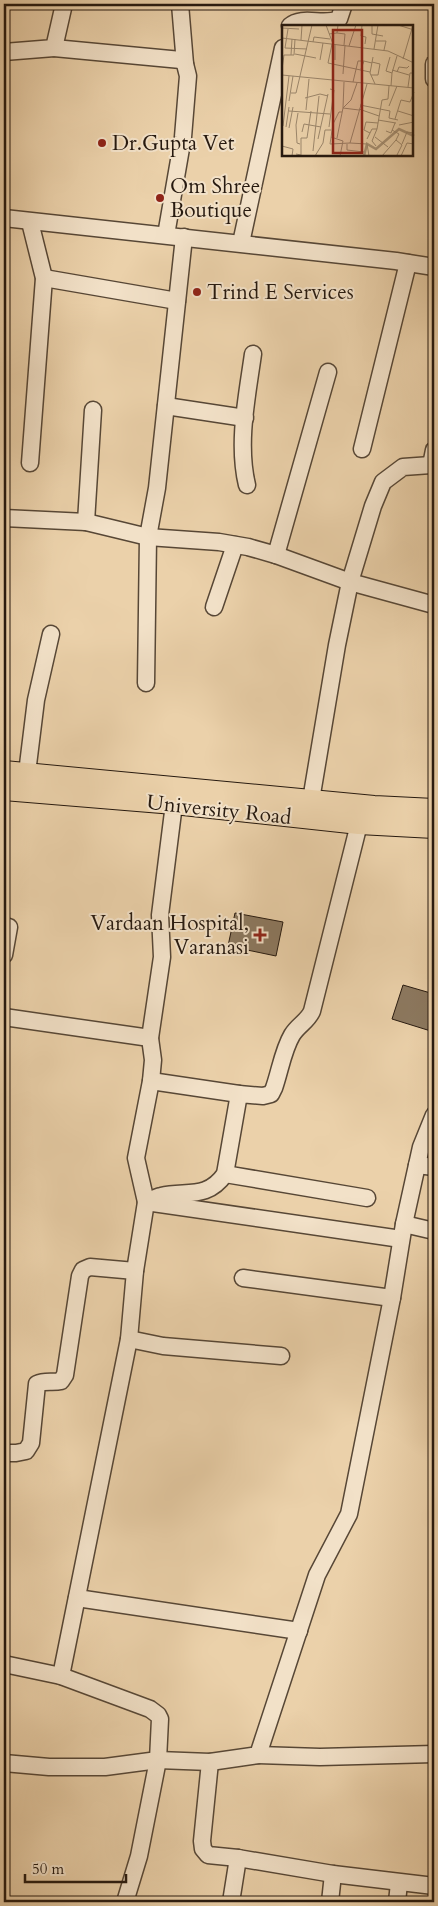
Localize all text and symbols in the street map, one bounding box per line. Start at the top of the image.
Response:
inset map [282,25,413,156]
place label: Dr.Gupta Vet [112,129,235,158]
marker: Dr.Gupta Vet [96,137,108,149]
place label: Om Shree Boutique [170,172,260,225]
marker: Om Shree Boutique [154,192,166,204]
place label: Trind E Services [207,278,354,307]
marker: Trind E Services [191,286,203,298]
street label: University Road [145,788,293,832]
place label: Vardaan Hospital, Varanasi [91,909,249,962]
marker: Vardaan Hospital, Varanasi [253,928,267,942]
scale bar [25,1851,126,1883]
text: 50 m [32,1859,64,1879]

